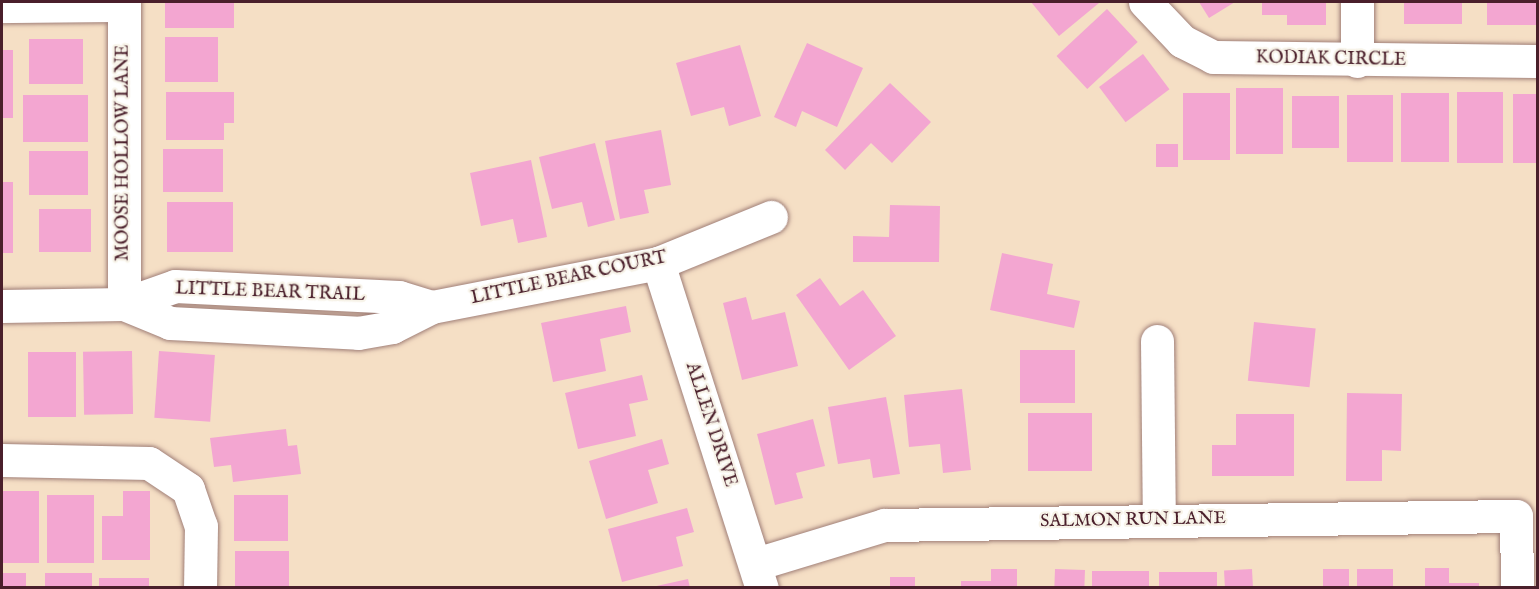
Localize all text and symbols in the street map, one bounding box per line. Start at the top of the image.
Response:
street label: MOOSE HOLLOW LANE [113,45,135,261]
street label: KODIAK CIRCLE [1256,48,1406,72]
street label: LITTLE BEAR COURT [469,248,669,310]
street label: LITTLE BEAR TRAIL [175,279,365,307]
street label: ALLEN DRIVE [680,360,740,490]
street label: SALMON RUN LANE [1040,509,1226,533]

